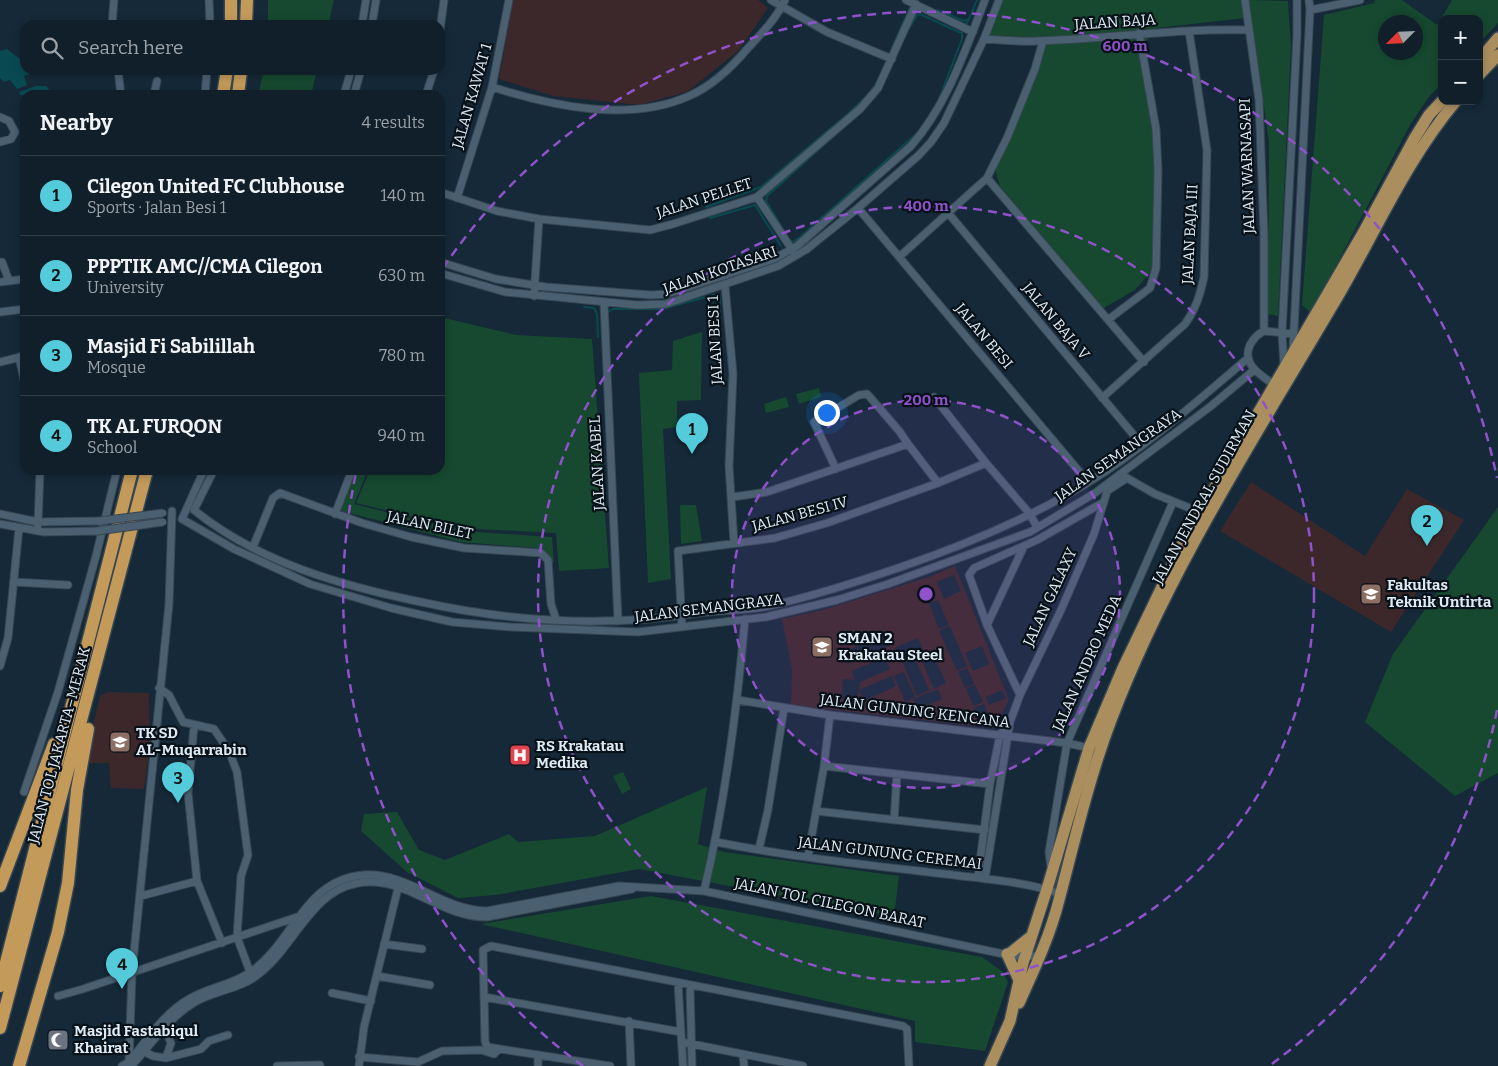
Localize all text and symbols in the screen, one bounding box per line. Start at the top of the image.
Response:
street label: JALAN BAJA [1073,10,1157,34]
north arrow [1378,15,1423,60]
map controls [1438,15,1483,105]
button: + [1438,15,1483,60]
search box [20,20,445,75]
icon: search [38,34,66,62]
text: Search here [78,36,183,59]
text: 600 m [1103,37,1148,55]
street label: JALAN KAWAT 1 [448,41,496,152]
button: − [1438,60,1483,105]
street label: JALAN WARNASAPI [1236,98,1258,235]
text: Nearby [40,110,113,136]
text: 4 results [362,113,425,132]
street label: JALAN PELLET [653,174,754,222]
text: Cilegon United FC Clubhouse [87,175,344,198]
street label: JALAN BAJA III [1178,183,1202,286]
text: 1 [53,186,59,205]
text: 140 m [380,186,425,205]
text: 400 m [903,197,949,215]
text: Sports · Jalan Besi 1 [87,198,226,217]
street label: JALAN KOTASARI [660,242,779,298]
text: PPPTIK AMC//CMA Cilegon [87,255,323,278]
text: 2 [51,266,61,285]
text: 630 m [378,266,425,285]
text: University [87,278,164,297]
street label: JALAN BAJA V [1018,278,1094,364]
street label: JALAN BESI 1 [704,295,726,386]
street label: JALAN BESI [951,299,1017,372]
text: Masjid Fi Sabilillah [87,335,255,358]
text: 3 [51,346,61,365]
text: 780 m [379,346,425,365]
text: Mosque [87,358,146,377]
text: 200 m [904,391,949,409]
your location [814,400,840,426]
street label: JALAN SEMANGRAYA [1051,405,1185,506]
street label: JALAN JENDRAL SUDIRMAN [1148,407,1260,588]
pin: 1 [676,413,708,454]
text: TK AL FURQON [87,415,222,438]
street label: JALAN KABEL [586,415,609,512]
text: 4 [51,426,61,445]
text: 940 m [378,426,425,445]
text: School [87,438,137,457]
street label: JALAN BESI IV [749,492,850,536]
pin: 2 [1411,505,1443,546]
street label: JALAN BILET [384,507,475,543]
street label: JALAN GALAXY [1019,544,1081,650]
place label: Fakultas Teknik Untirta [1387,576,1492,611]
school or university icon: Fakultas Teknik Untirta [1359,582,1383,606]
centre of rings [917,585,935,603]
street label: JALAN SEMANGRAYA [633,590,785,626]
street label: JALAN ANDRO MEDA [1048,592,1125,735]
place label: SMAN 2 Krakatau Steel [838,629,943,664]
school or university icon: SMAN 2 Krakatau Steel [810,635,834,659]
street label: JALAN TOL JAKARTA–MERAK [24,644,94,846]
street label: JALAN GUNUNG KENCANA [818,690,1011,732]
place label: TK SD AL-Muqarrabin [136,724,247,759]
school or university icon: TK SD AL-Muqarrabin [108,730,132,754]
place label: RS Krakatau Medika [536,737,625,772]
hospital icon: RS Krakatau Medika [508,743,532,767]
pin: 3 [162,762,194,803]
street label: JALAN GUNUNG CEREMAI [796,833,983,873]
street label: JALAN TOL CILEGON BARAT [732,874,927,932]
pin: 4 [106,948,138,989]
place label: Masjid Fastabiqul Khairat [74,1022,199,1057]
mosque icon: Masjid Fastabiqul Khairat [46,1028,70,1052]

